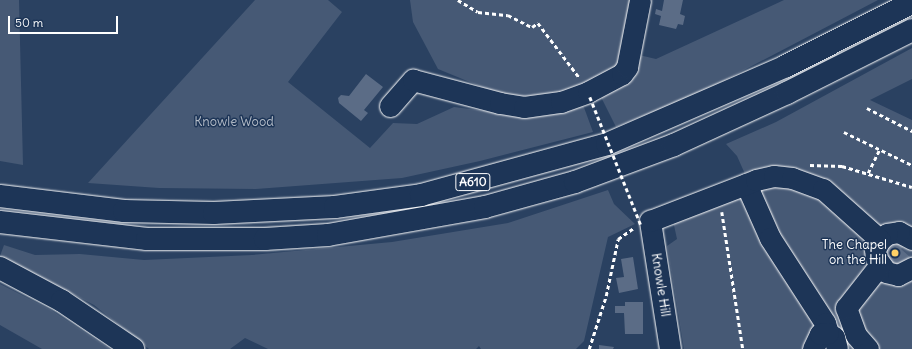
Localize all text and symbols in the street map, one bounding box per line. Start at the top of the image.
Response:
scale bar [10,8,120,34]
text: 50 m [15,15,43,30]
park label: Knowle Wood [194,114,274,130]
road number: A610 [455,172,491,192]
place label: The Chapel on the Hill [822,238,887,269]
marker: The Chapel on the Hill [890,248,900,258]
street label: Knowle Hill [647,252,673,318]

